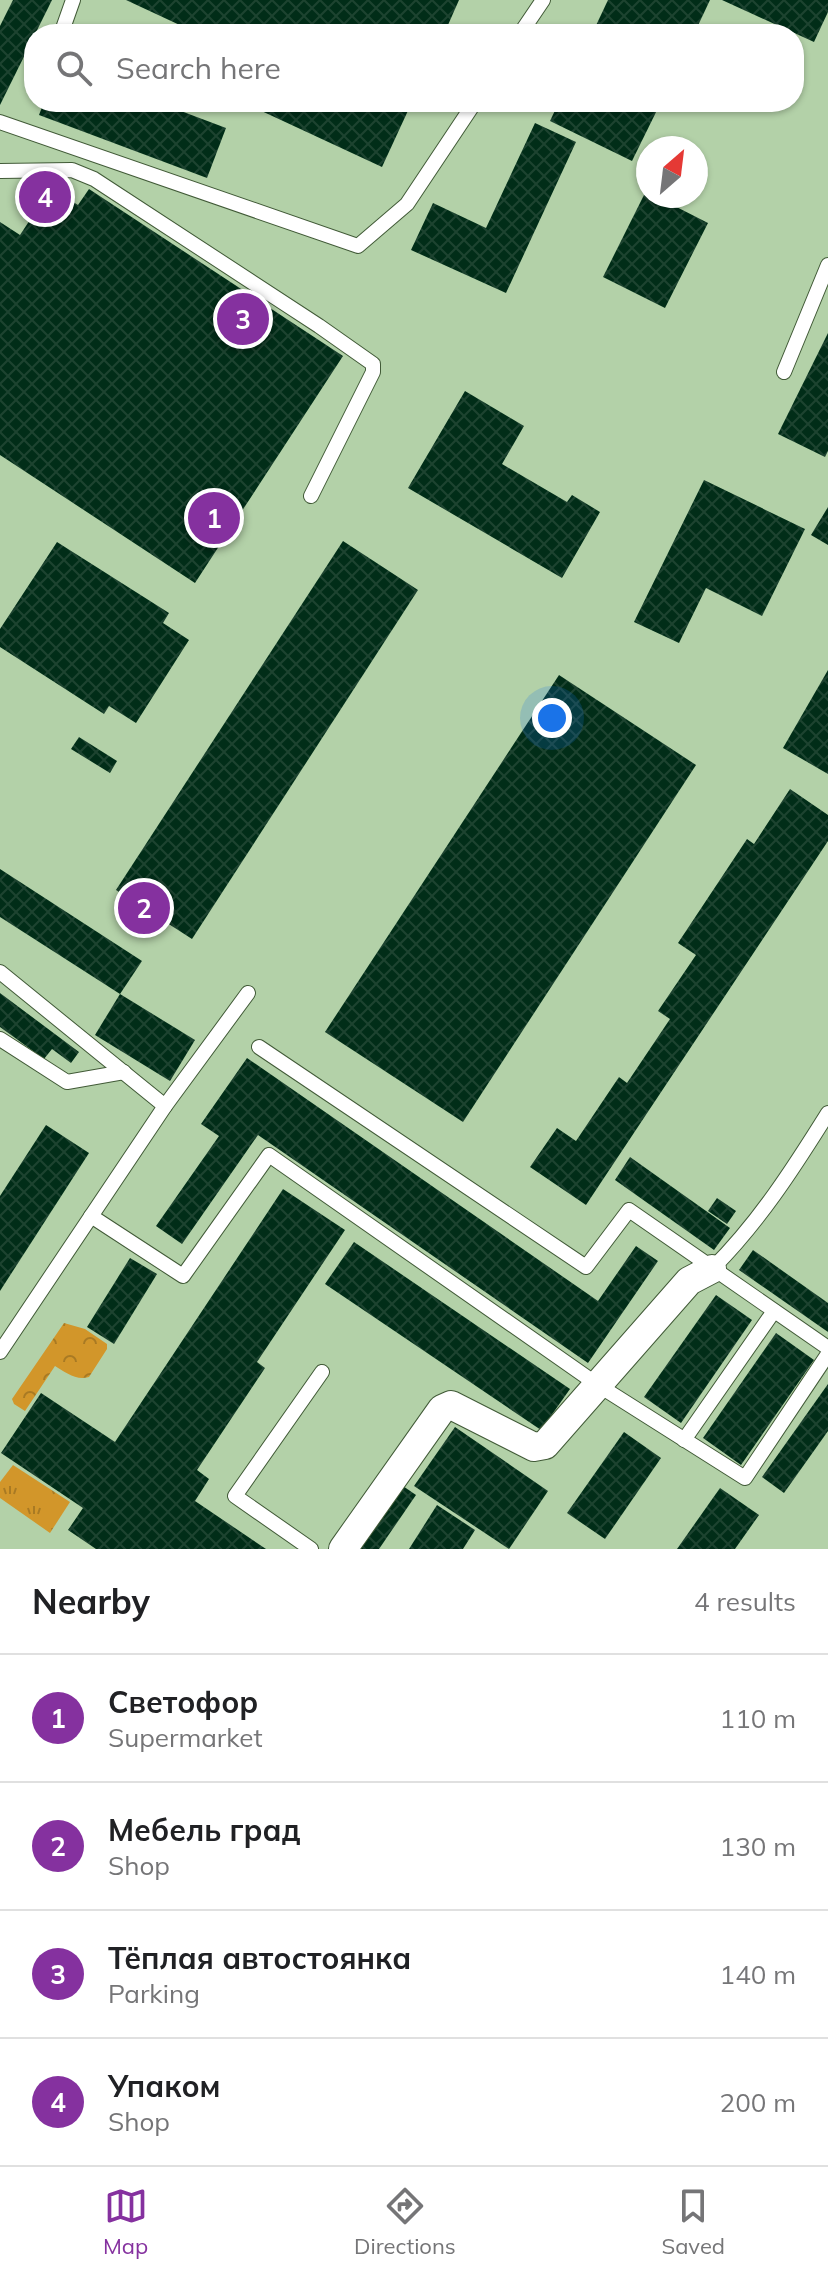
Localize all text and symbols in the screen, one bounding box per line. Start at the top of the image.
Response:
search box [24,24,804,112]
icon: search [52,46,96,90]
text: Search here [116,49,281,87]
north arrow [636,136,708,208]
pin: 4 [19,167,71,227]
pin: 3 [217,289,269,349]
pin: 1 [188,488,240,548]
your location [532,698,572,738]
pin: 2 [118,878,170,938]
text: Nearby [32,1580,150,1623]
text: 4 results [694,1585,796,1618]
text: Светофор [108,1683,258,1721]
text: 1 [50,1702,66,1735]
text: 110 m [720,1702,796,1735]
text: Supermarket [108,1721,263,1754]
text: Мебель град [108,1811,300,1849]
text: 2 [50,1830,66,1863]
text: 130 m [720,1830,796,1863]
text: Shop [108,1849,170,1882]
text: Тёплая автостоянка [108,1939,411,1977]
text: 3 [50,1958,66,1991]
text: 140 m [720,1958,796,1991]
text: Parking [108,1977,200,2010]
text: Упаком [108,2067,221,2105]
text: 4 [50,2086,66,2119]
text: 200 m [720,2086,796,2119]
text: Shop [108,2105,170,2138]
tab: Map [103,2184,148,2260]
tab: Directions [354,2184,456,2260]
tab: Saved [662,2184,725,2260]

